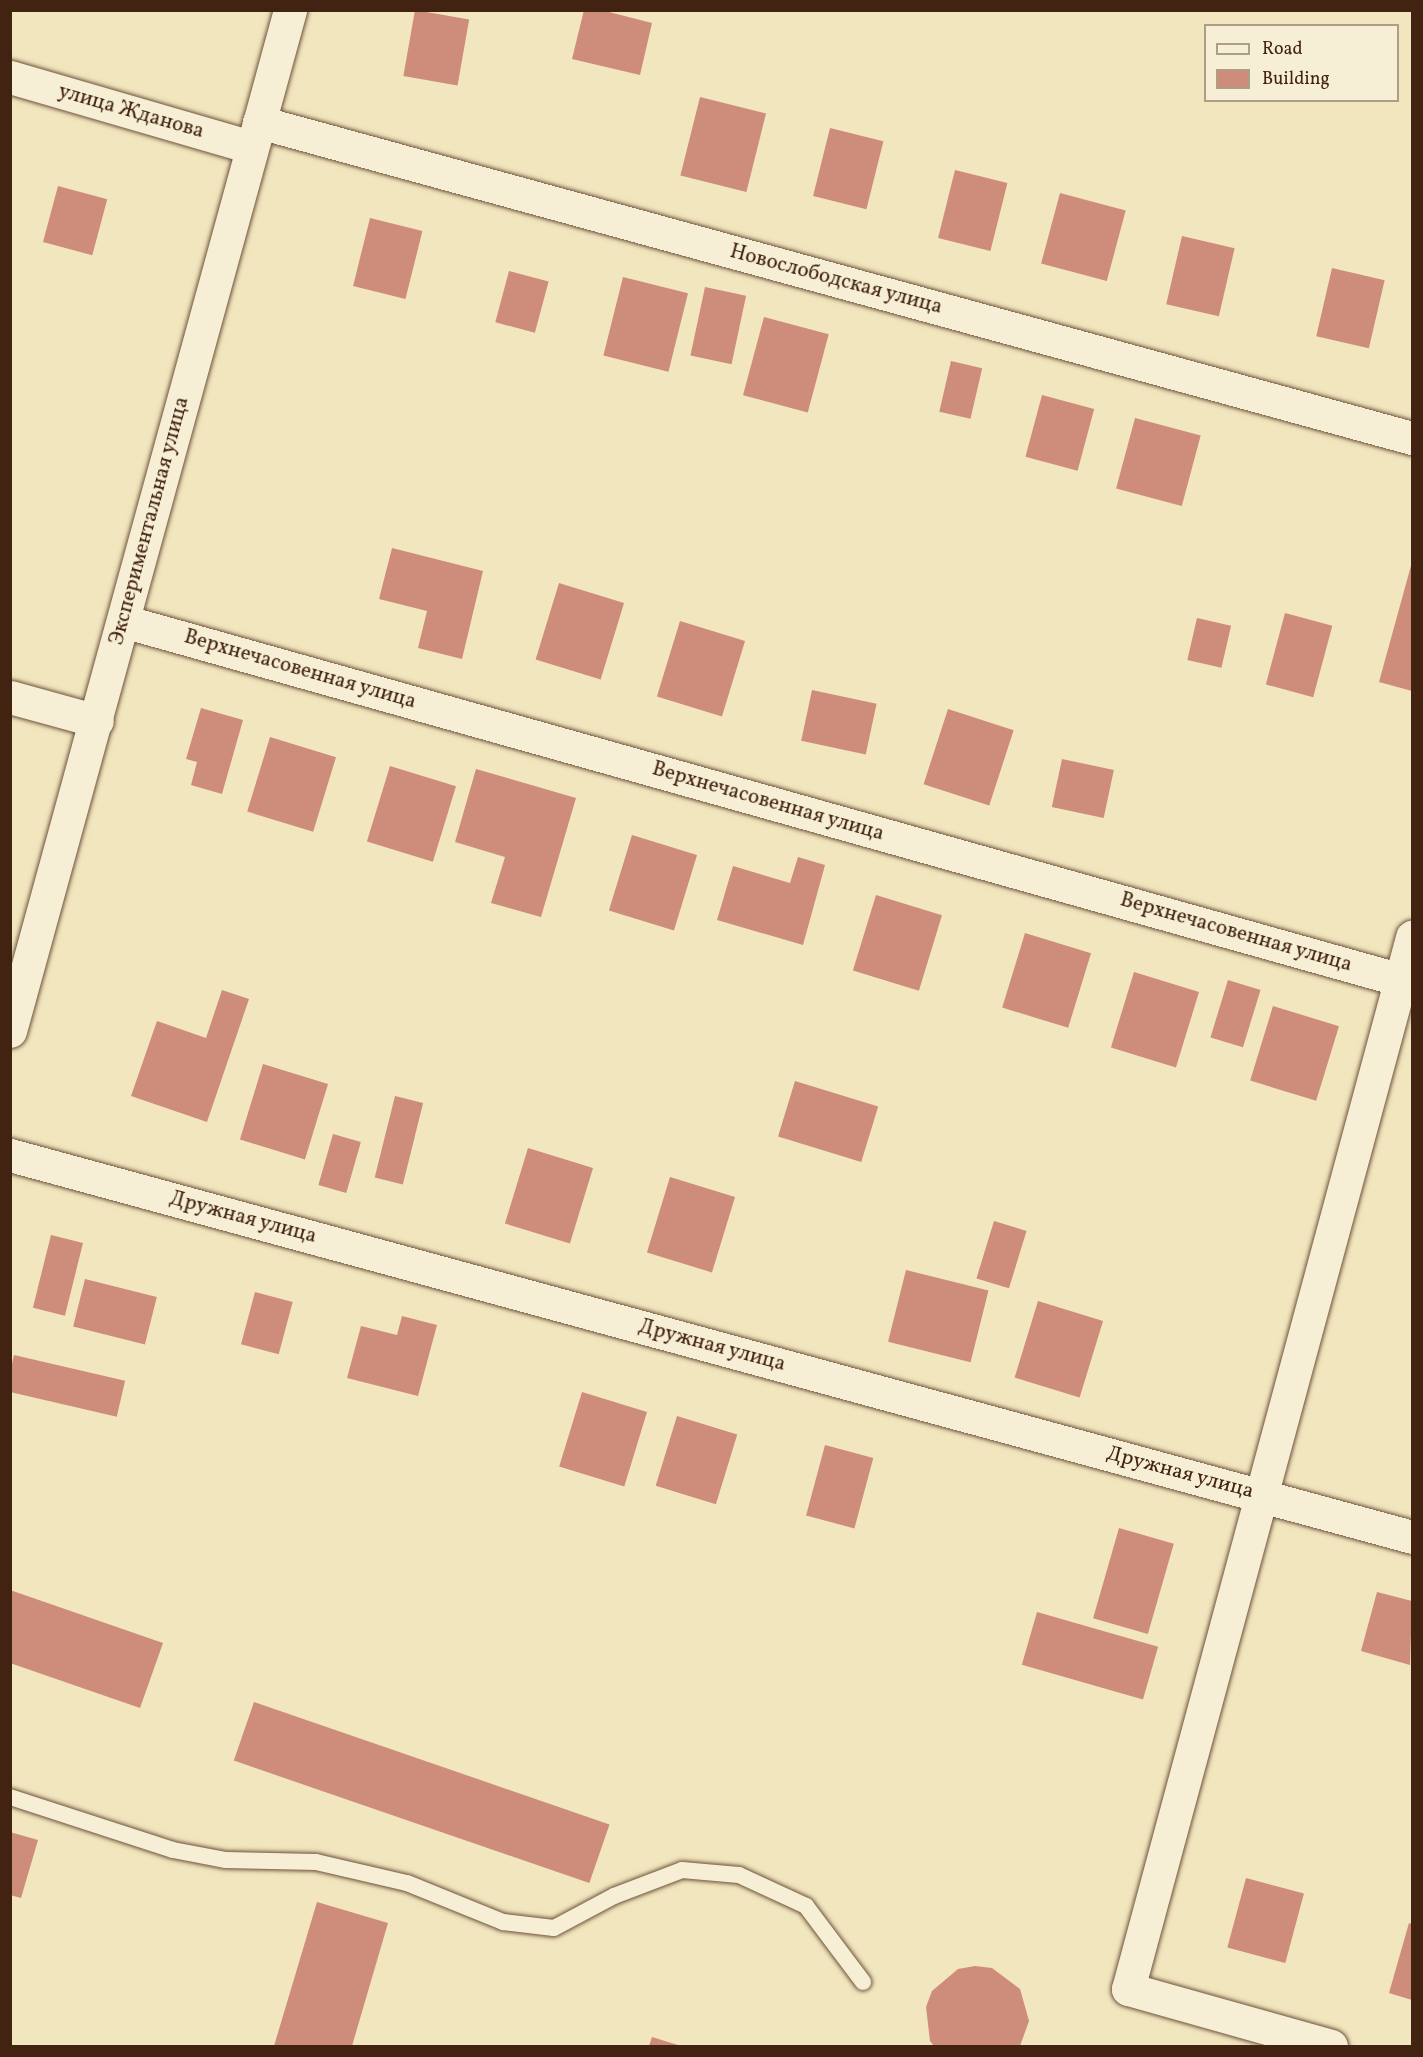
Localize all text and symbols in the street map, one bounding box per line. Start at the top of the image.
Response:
legend [1204,24,1399,102]
text: Road [1262,37,1303,62]
text: Building [1262,67,1330,92]
street label: улица Жданова [55,79,207,145]
street label: Новослободская улица [727,239,945,321]
street label: Экспериментальная улица [105,394,195,648]
street label: Верхнечасовенная улица [181,625,419,715]
street label: Верхнечасовенная улица [649,757,887,847]
street label: Верхнечасовенная улица [1117,888,1355,978]
street label: Дружная улица [166,1186,320,1250]
street label: Дружная улица [635,1314,789,1378]
street label: Дружная улица [1103,1441,1257,1505]

